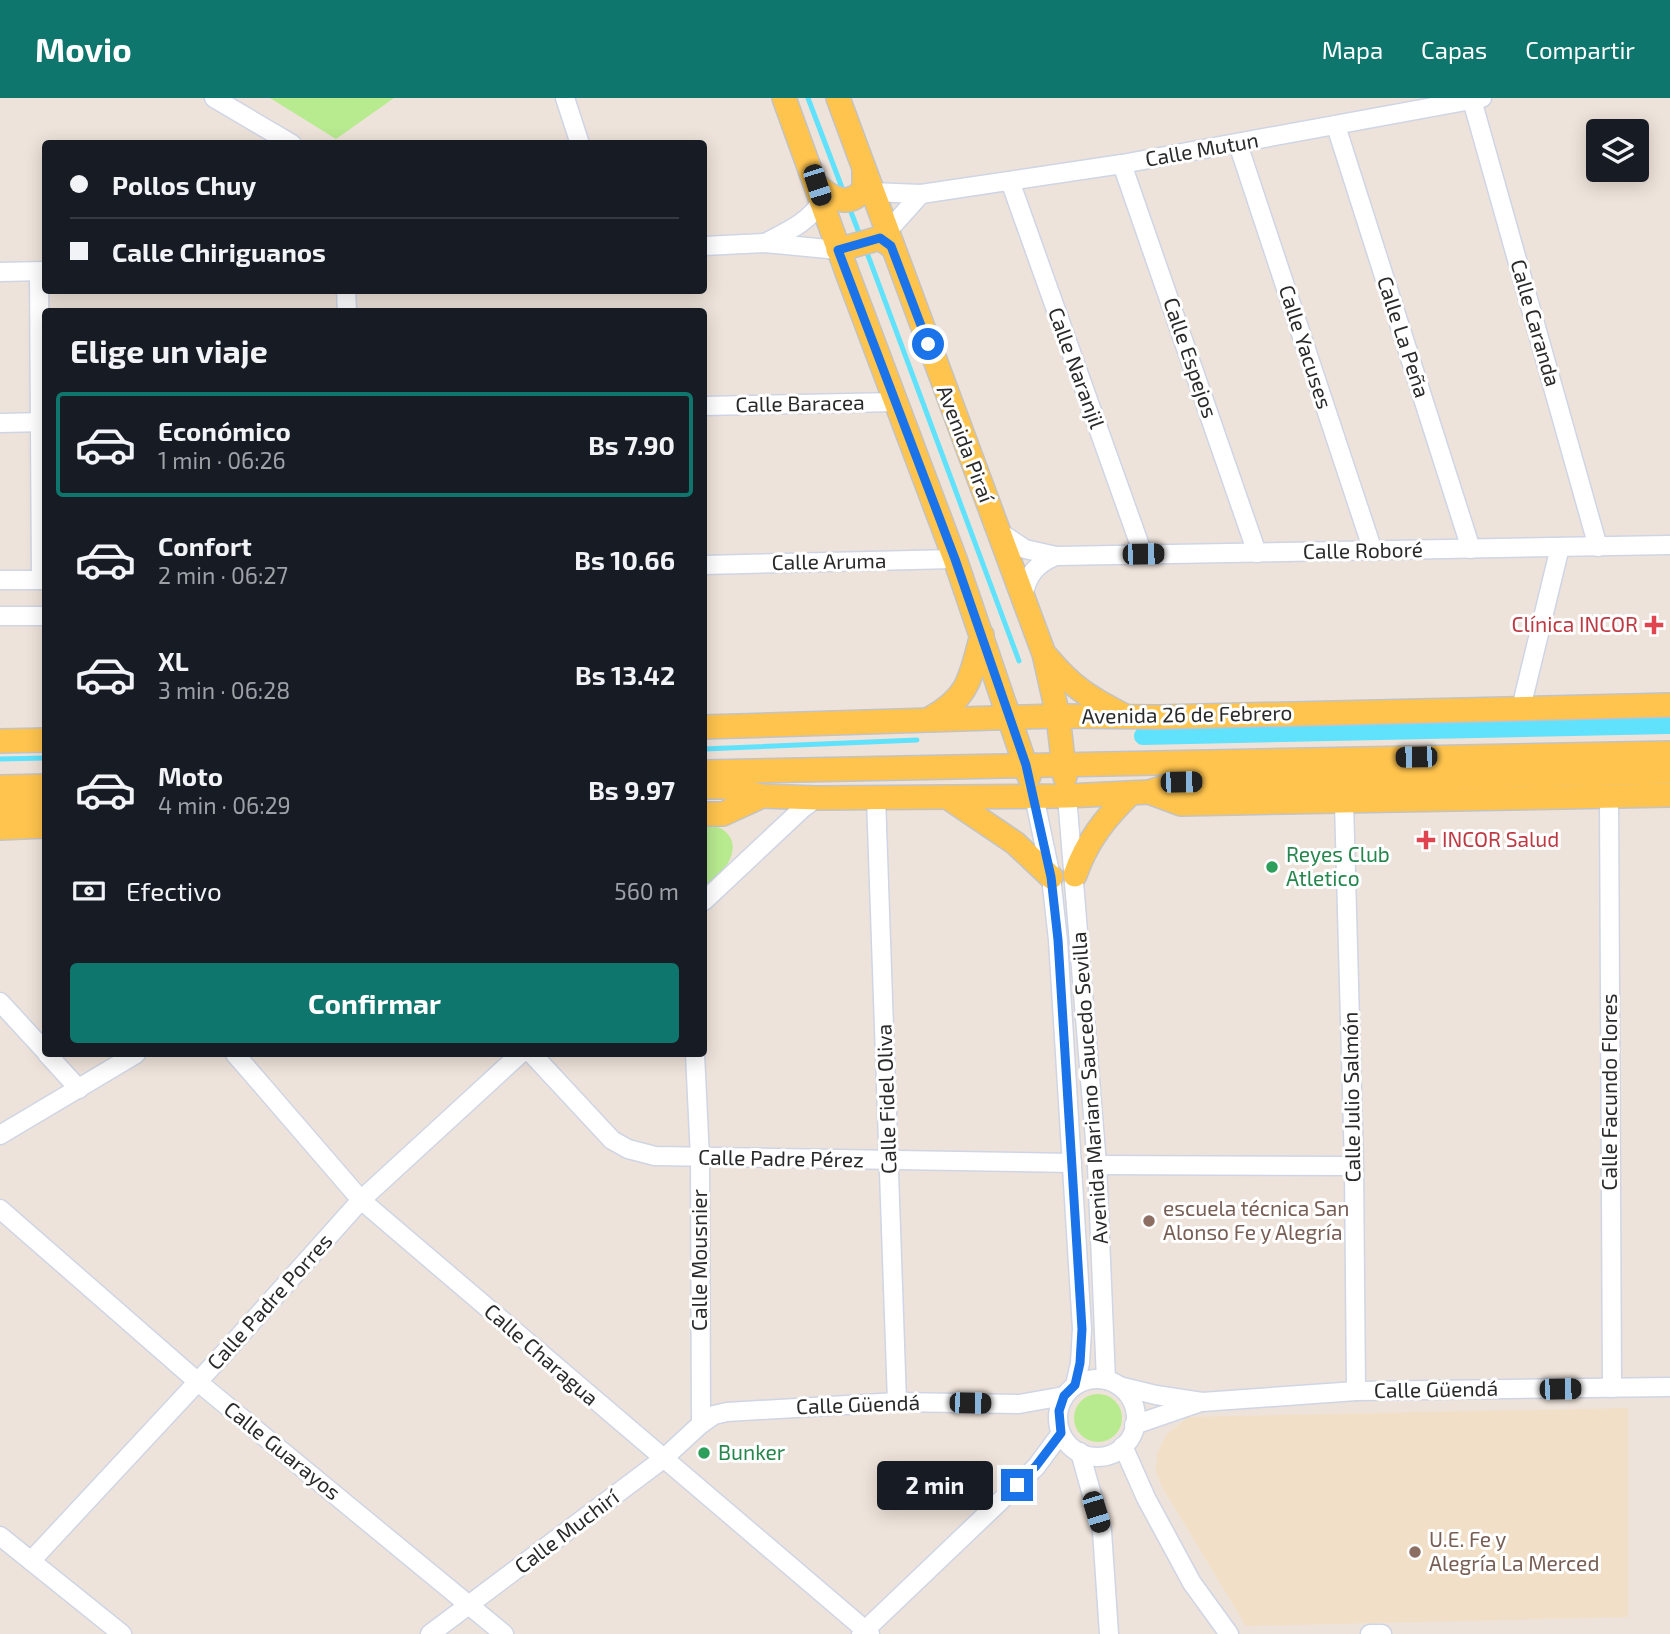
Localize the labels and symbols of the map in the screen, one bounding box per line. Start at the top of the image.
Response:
street label: Calle Mutun [1143,126,1260,171]
car [801,162,834,208]
street label: Calle Caranda [1506,256,1567,389]
street label: Calle La Peña [1373,273,1436,400]
street label: Calle Yacuses [1275,282,1338,412]
street label: Calle Espejos [1158,294,1224,421]
street label: Calle Naranjil [1043,303,1111,433]
route start [912,328,944,360]
street label: Avenida Piraí [933,381,1000,506]
street label: Calle Baracea [735,389,865,416]
street label: Calle Roboré [1303,536,1423,563]
car [1122,543,1165,565]
street label: Calle Aruma [771,547,887,574]
place label: Clínica INCOR [1512,611,1638,636]
marker: Clínica INCOR [1644,615,1664,635]
street label: Avenida 26 de Febrero [1081,699,1293,728]
car [1395,746,1438,768]
car [1160,771,1203,793]
place label: INCOR Salud [1442,826,1559,851]
marker: INCOR Salud [1416,830,1436,850]
place label: Reyes Club Atletico [1286,841,1390,890]
marker: Reyes Club Atletico [1264,859,1280,875]
street label: Avenida Mariano Saucedo Sevilla [1065,931,1112,1245]
street label: Calle Facundo Flores [1596,994,1621,1190]
street label: Calle Julio Salmón [1337,1011,1364,1183]
street label: Calle Fidel Oliva [870,1024,901,1175]
street label: Calle Padre Pérez [698,1144,864,1171]
street label: Calle Mousnier [686,1188,711,1331]
place label: escuela técnica San Alonso Fe y Alegría [1163,1195,1349,1244]
marker: escuela técnica San Alonso Fe y Alegría [1141,1213,1157,1229]
street label: Calle Padre Porres [201,1228,337,1374]
street label: Calle Charagua [480,1298,604,1410]
street label: Calle Güendá [1374,1375,1498,1402]
car [1539,1378,1582,1400]
street label: Calle Güendá [795,1389,920,1418]
car [949,1392,992,1414]
street label: Calle Guarayos [220,1395,346,1504]
place label: Bunker [718,1439,786,1464]
marker: Bunker [696,1445,712,1461]
callout: 2 min [877,1460,992,1510]
route end [1001,1469,1033,1501]
street label: Calle Muchirí [509,1483,624,1578]
car [1080,1489,1113,1535]
place label: U.E. Fe y Alegría La Merced [1429,1526,1599,1575]
marker: U.E. Fe y Alegría La Merced [1407,1544,1423,1560]

